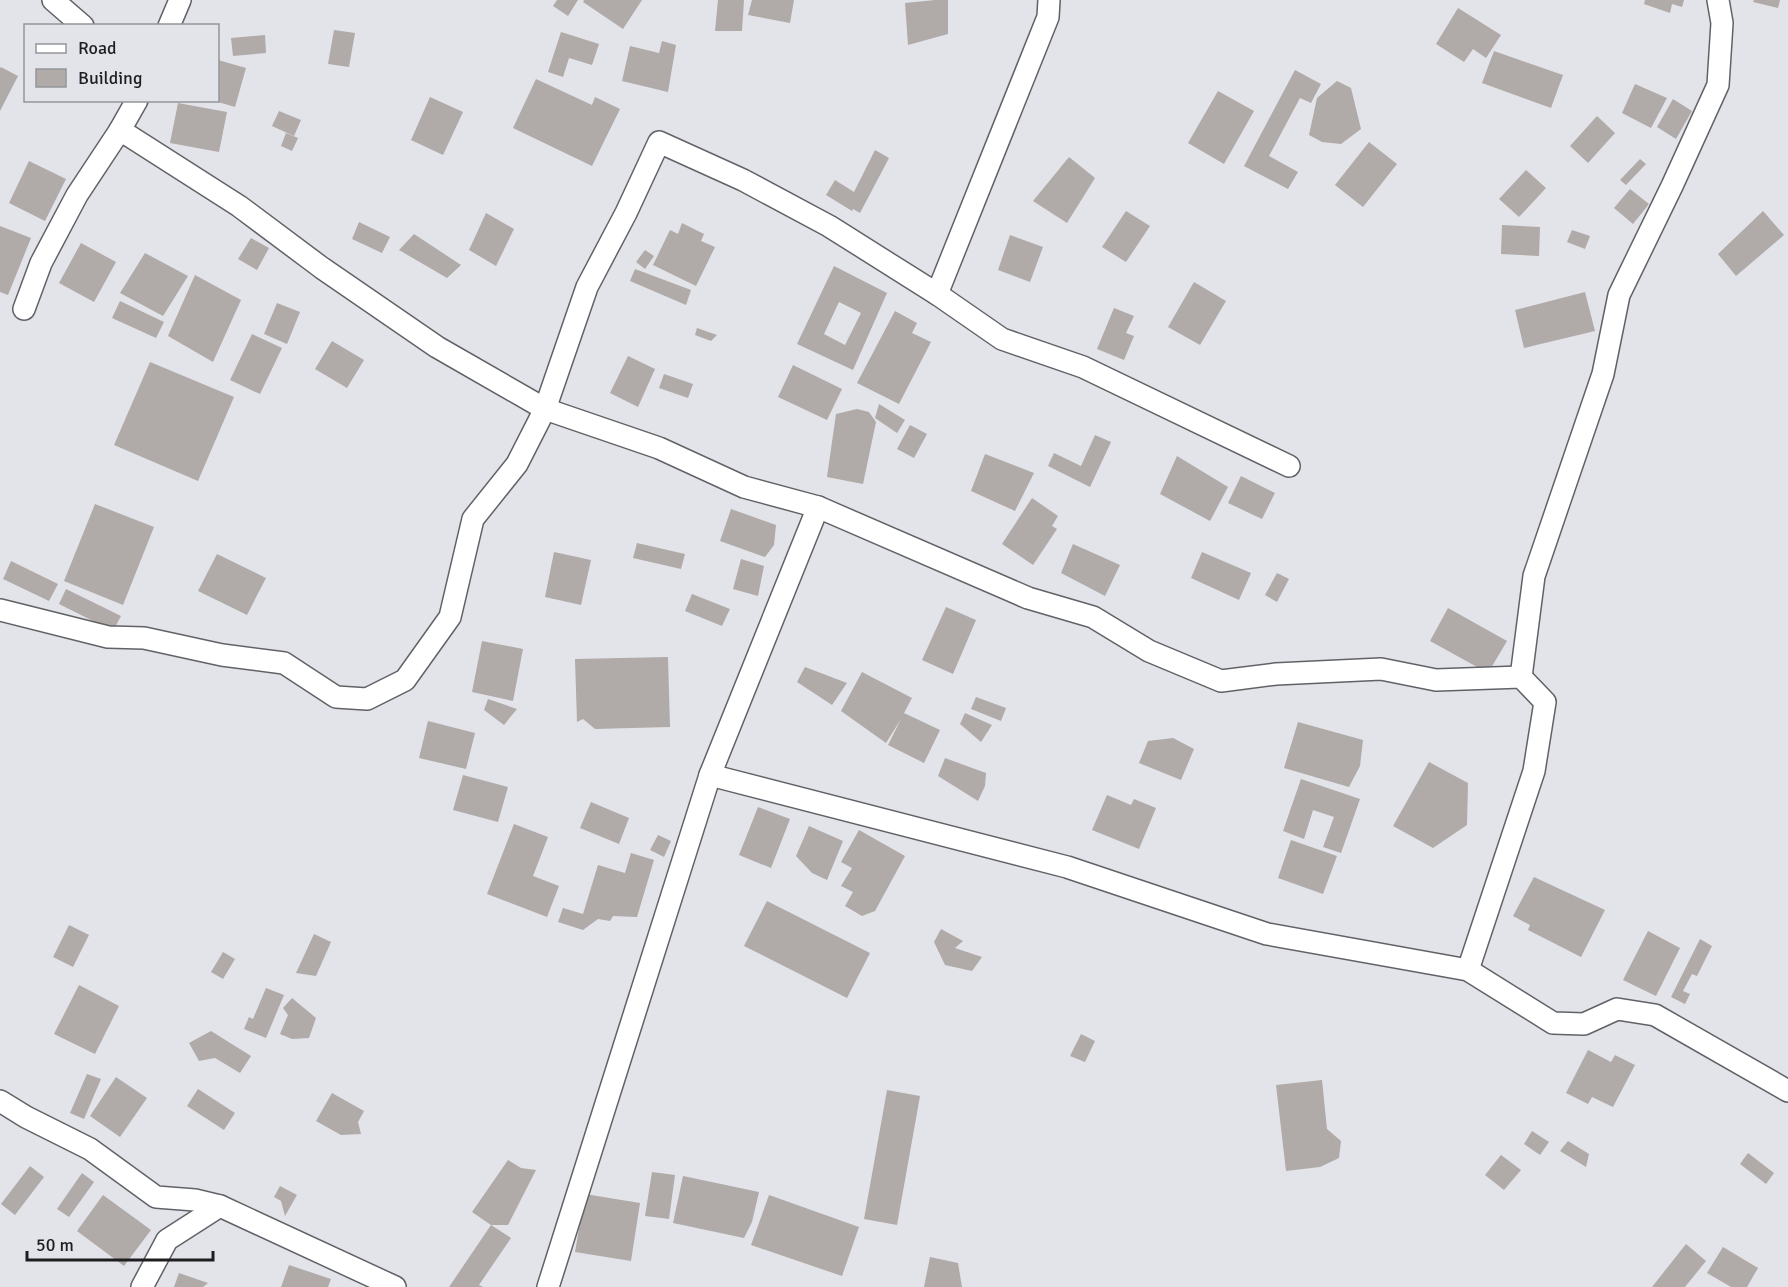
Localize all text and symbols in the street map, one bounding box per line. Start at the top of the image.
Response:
legend [24,24,219,102]
text: Road [78,37,117,59]
text: Building [78,67,142,89]
scale bar [27,1224,213,1262]
text: 50 m [36,1234,74,1256]

